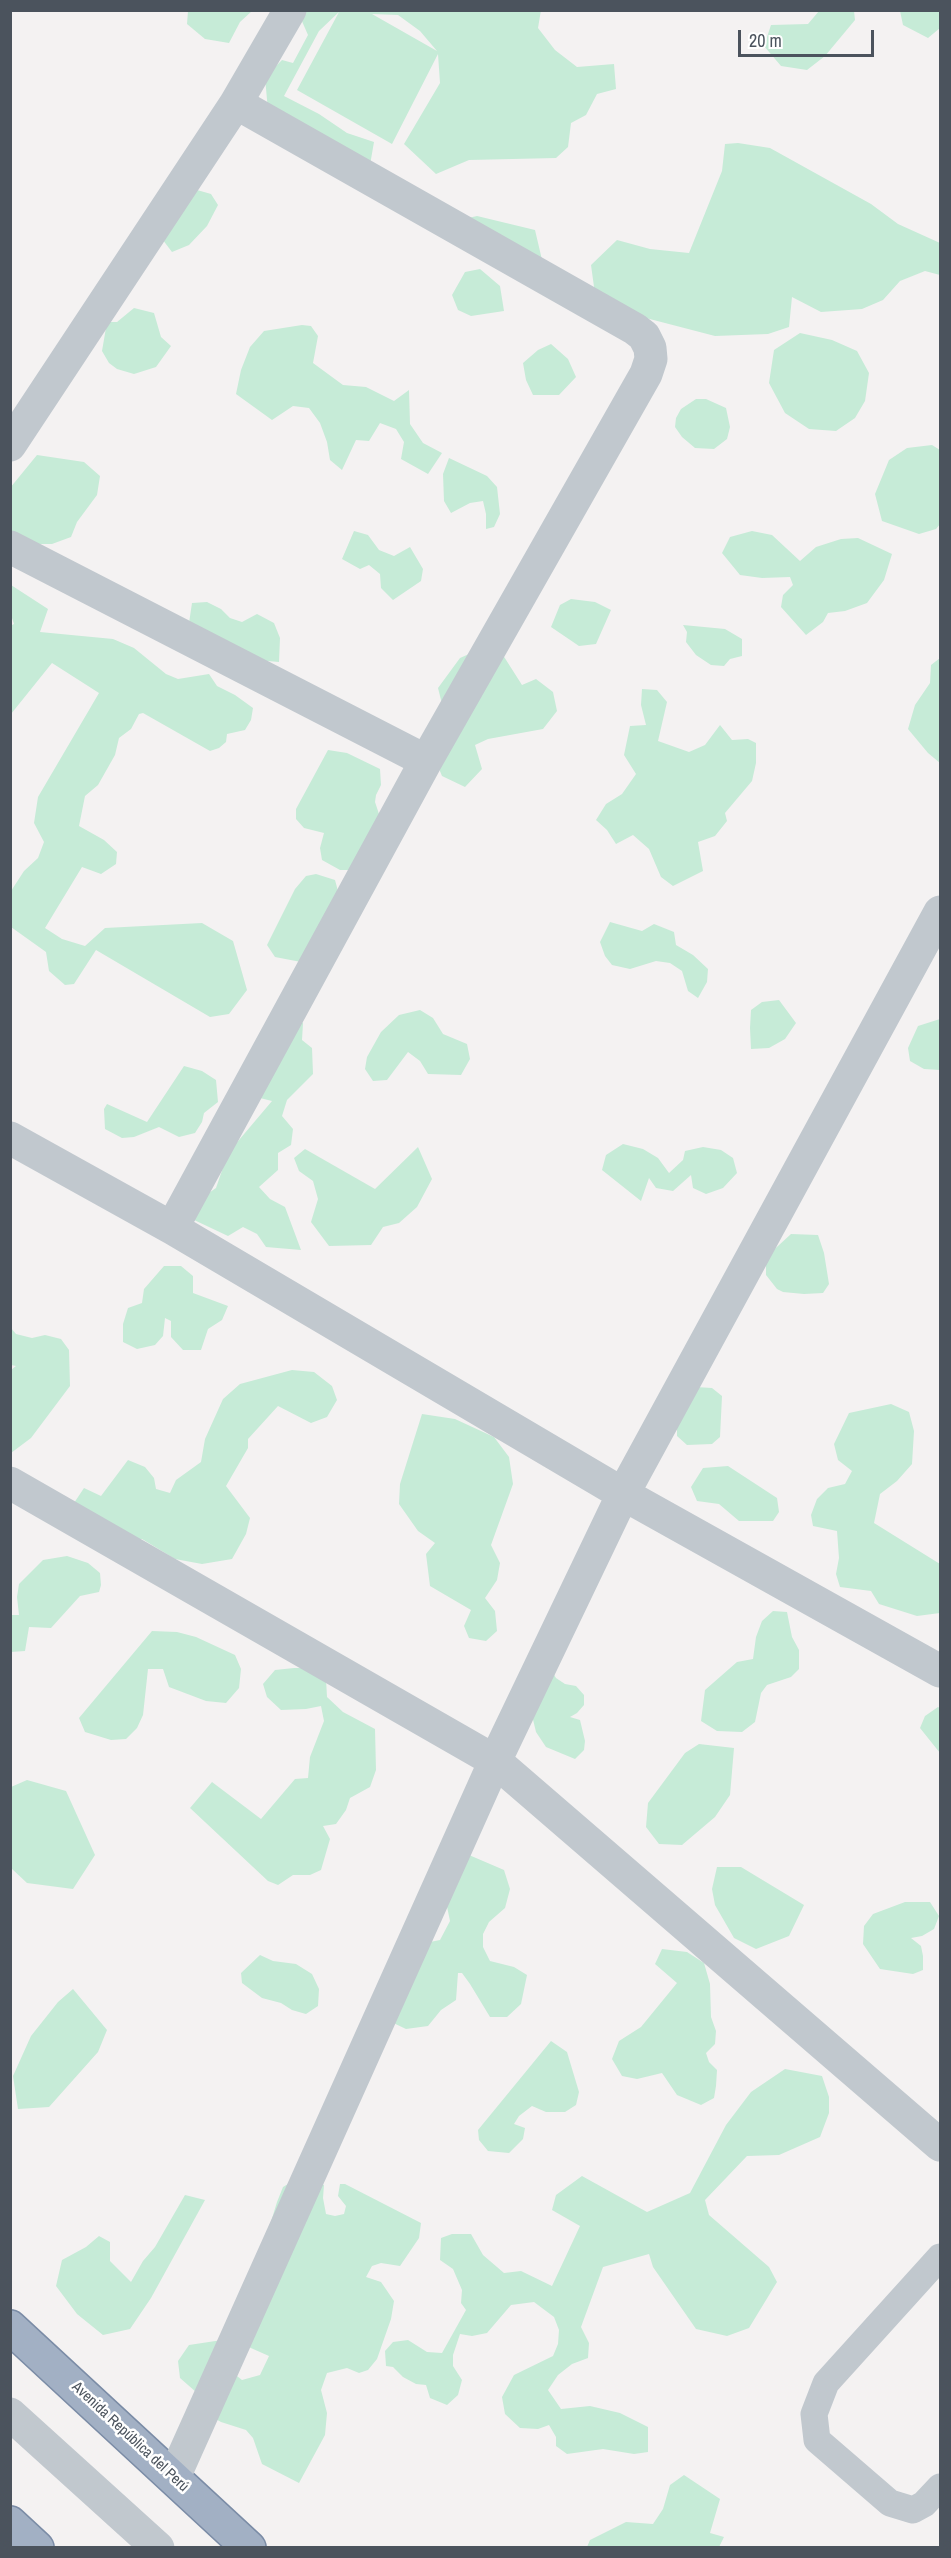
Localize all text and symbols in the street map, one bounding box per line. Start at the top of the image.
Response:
scale bar [741,18,878,56]
text: 20 m [749,28,782,53]
street label: Avenida República del Perú [68,2378,192,2496]

